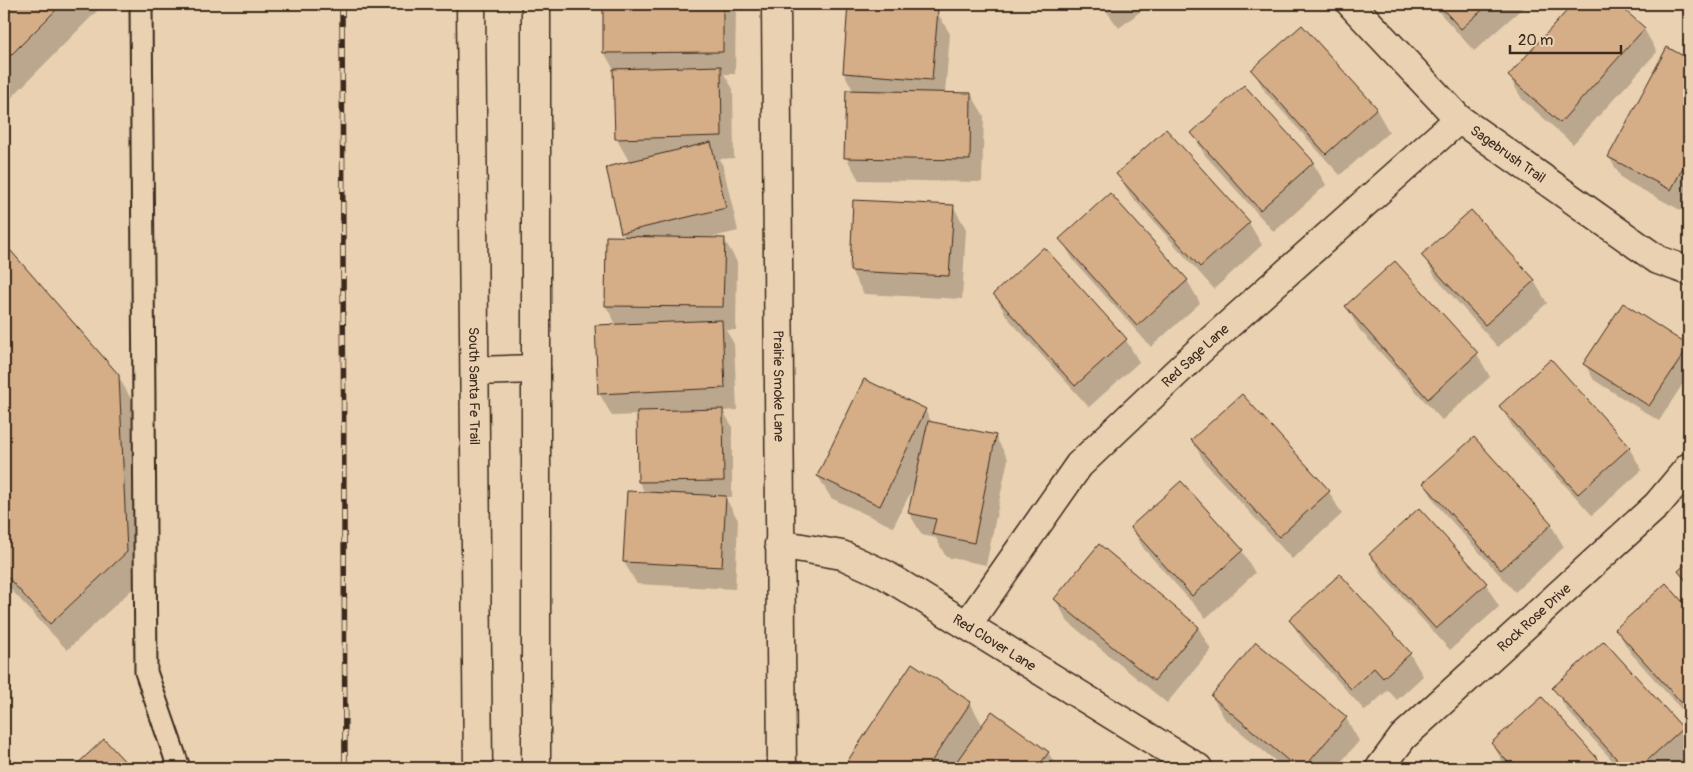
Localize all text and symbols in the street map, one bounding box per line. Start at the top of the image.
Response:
scale bar [1510,22,1622,54]
text: 20 m [1518,31,1553,50]
street label: Sagebrush Trail [1467,121,1549,186]
street label: Red Sage Lane [1158,320,1232,391]
street label: South Santa Fe Trail [465,327,484,445]
street label: Prairie Smoke Lane [770,330,788,442]
street label: Rock Rose Drive [1494,580,1574,655]
street label: Red Clover Lane [950,610,1039,674]

